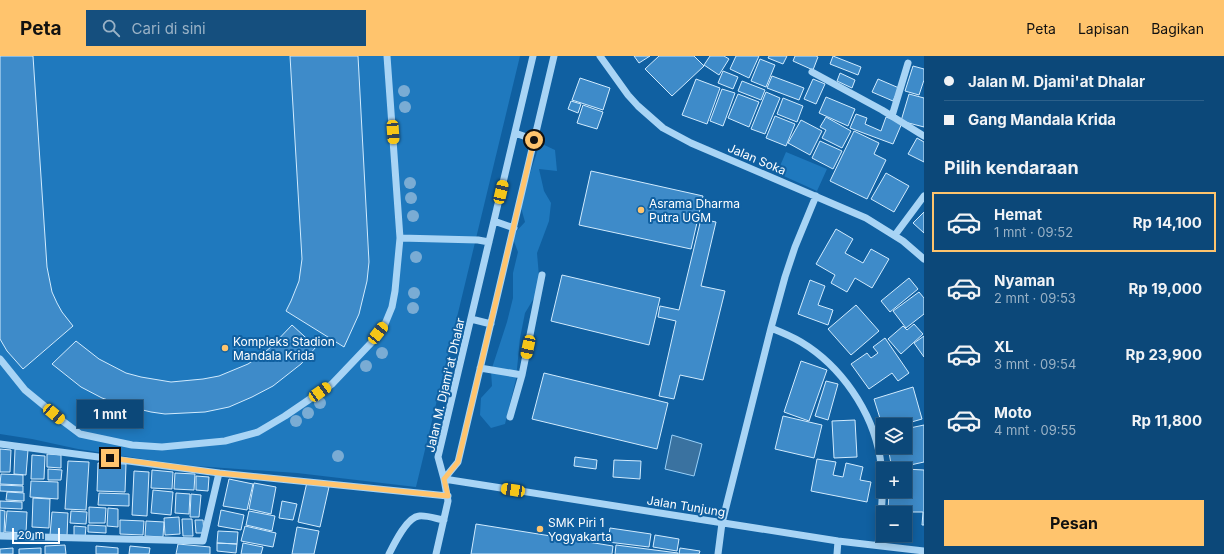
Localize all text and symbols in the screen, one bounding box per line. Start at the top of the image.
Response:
search box [86,10,366,46]
text: Peta [20,17,62,40]
icon: search [100,17,122,39]
text: Cari di sini [132,19,206,38]
text: Peta [1026,20,1056,37]
text: Lapisan [1078,20,1129,37]
text: Bagikan [1151,20,1204,37]
text: Jalan M. Djami'at Dhalar [968,72,1145,91]
text: Gang Mandala Krida [968,110,1116,129]
car [386,120,400,144]
route start [525,131,543,149]
street label: Jalan Soka [726,140,788,178]
text: Pilih kendaraan [944,157,1079,178]
car [492,179,510,205]
place label: Asrama Dharma Putra UGM [649,196,740,225]
icon: car [946,204,982,240]
marker: Asrama Dharma Putra UGM [636,205,646,215]
text: Hemat [994,205,1042,224]
text: Rp 14,100 [1133,213,1202,232]
text: 1 mnt · 09:52 [994,224,1073,240]
icon: car [946,270,982,306]
text: Nyaman [994,271,1055,290]
text: Rp 19,000 [1128,279,1202,298]
text: 2 mnt · 09:53 [994,290,1076,306]
street label: Jalan M. Djami'at Dhalar [422,316,468,454]
car [366,320,390,346]
place label: Kompleks Stadion Mandala Krida [233,334,335,363]
car [520,334,536,360]
icon: car [946,336,982,372]
text: XL [994,337,1014,356]
marker: Kompleks Stadion Mandala Krida [220,343,230,353]
text: Rp 23,900 [1126,345,1202,364]
text: 3 mnt · 09:54 [994,356,1076,372]
car [307,380,333,404]
callout: 1 mnt [77,400,143,428]
car [41,402,67,426]
icon: car [946,402,982,438]
text: Moto [994,403,1032,422]
text: 1 mnt [93,406,127,422]
text: Rp 11,800 [1132,411,1202,430]
map controls [876,418,912,542]
button: layers [876,418,912,454]
text: 4 mnt · 09:55 [994,422,1076,438]
route end [101,449,119,467]
button: + [876,462,912,498]
car [500,482,526,498]
street label: Jalan Tunjung [646,492,726,520]
button: Pesan [944,500,1204,546]
button: − [876,506,912,542]
place label: SMK Piri 1 Yogyakarta [548,515,612,544]
marker: SMK Piri 1 Yogyakarta [535,524,545,534]
scale bar [12,526,60,545]
text: 20 m [18,528,44,542]

